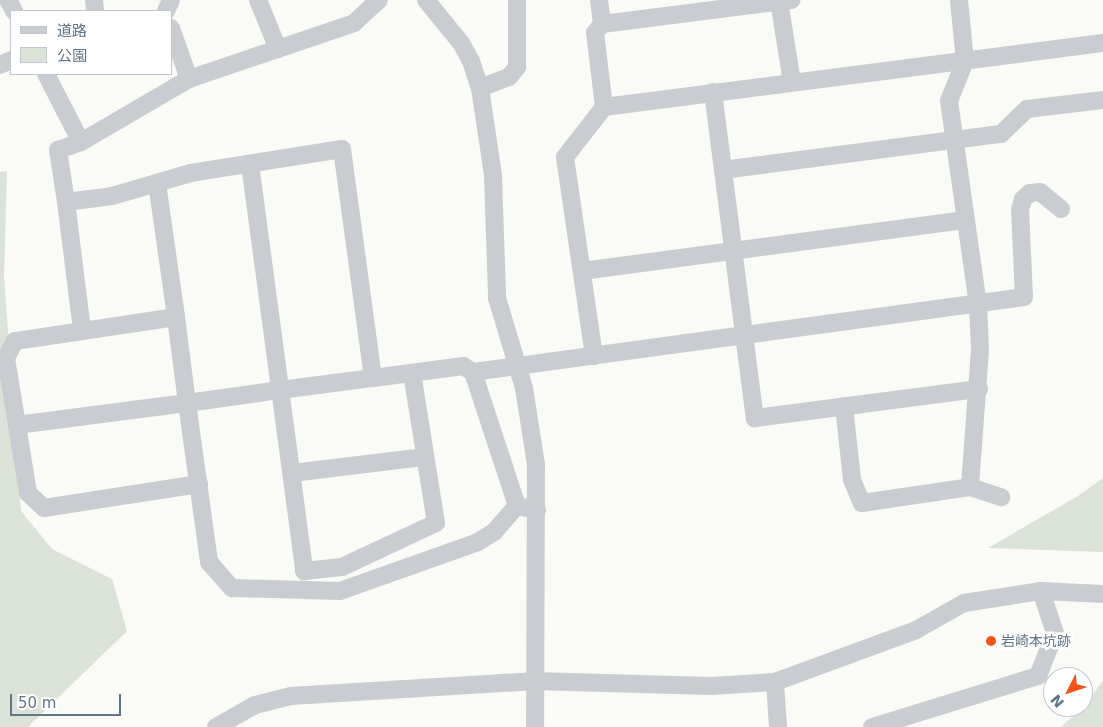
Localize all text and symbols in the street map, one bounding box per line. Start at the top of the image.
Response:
legend [10,10,172,75]
text: 道路 [57,22,87,40]
text: 公園 [57,47,87,65]
place label: 岩崎本坑跡 [1001,633,1071,649]
marker: 岩崎本坑跡 [985,635,997,647]
north arrow [1043,667,1093,717]
scale bar [12,684,124,716]
text: N [1048,692,1067,711]
text: 50 m [18,694,56,712]

